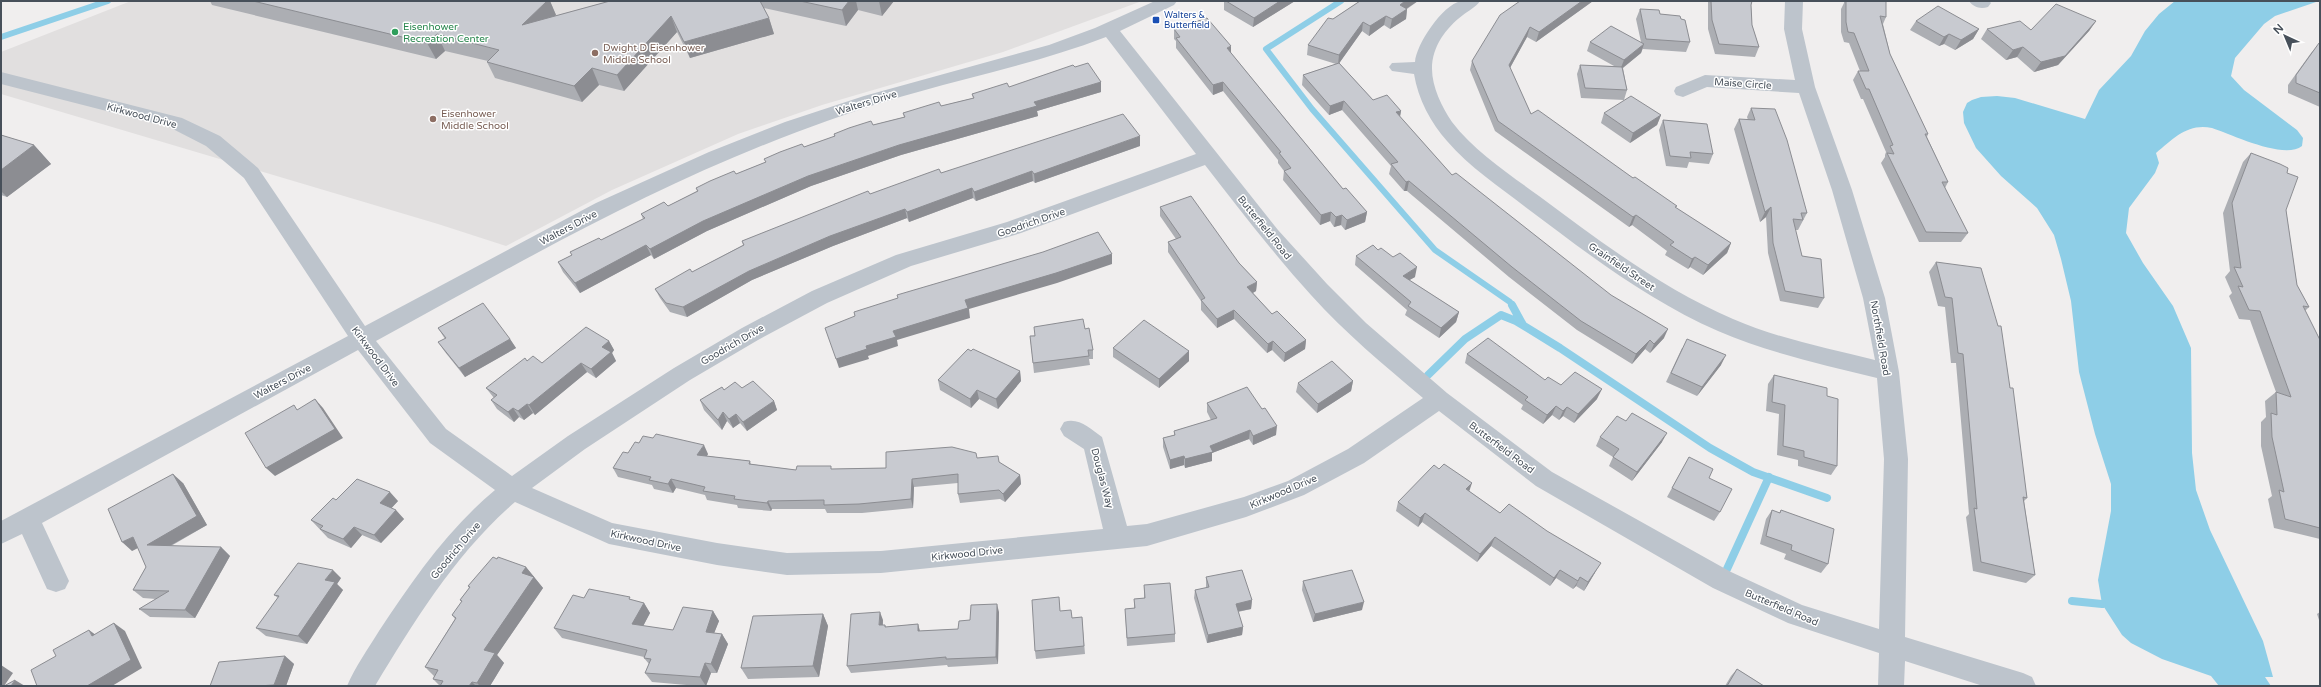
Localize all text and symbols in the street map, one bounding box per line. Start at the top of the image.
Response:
place label: Walters & Butterfield [1164,10,1210,31]
marker: Walters & Butterfield [1151,15,1161,25]
north arrow [2265,16,2305,56]
place label: Eisenhower Recreation Center [403,21,489,45]
text: N [2271,21,2286,37]
marker: Eisenhower Recreation Center [390,27,400,37]
place label: Dwight D Eisenhower Middle School [603,42,705,66]
marker: Dwight D Eisenhower Middle School [590,48,600,58]
street label: Maise Circle [1714,76,1772,92]
street label: Walters Drive [834,88,899,118]
street label: Kirkwood Drive [105,101,178,131]
place label: Eisenhower Middle School [441,108,509,132]
marker: Eisenhower Middle School [428,114,438,124]
street label: Butterfield Road [1235,193,1294,262]
street label: Goodrich Drive [996,206,1067,240]
street label: Walters Drive [538,208,599,248]
street label: Grainfield Street [1586,240,1657,294]
street label: Northfield Road [1867,300,1893,377]
street label: Goodrich Drive [699,322,767,368]
street label: Kirkwood Drive [349,324,402,389]
street label: Walters Drive [252,362,313,402]
street label: Butterfield Road [1466,419,1536,476]
street label: Douglas Way [1088,447,1116,510]
street label: Kirkwood Drive [1248,472,1319,512]
street label: Goodrich Drive [428,519,483,582]
street label: Kirkwood Drive [609,528,683,554]
street label: Kirkwood Drive [931,544,1004,564]
street label: Butterfield Road [1743,587,1820,629]

